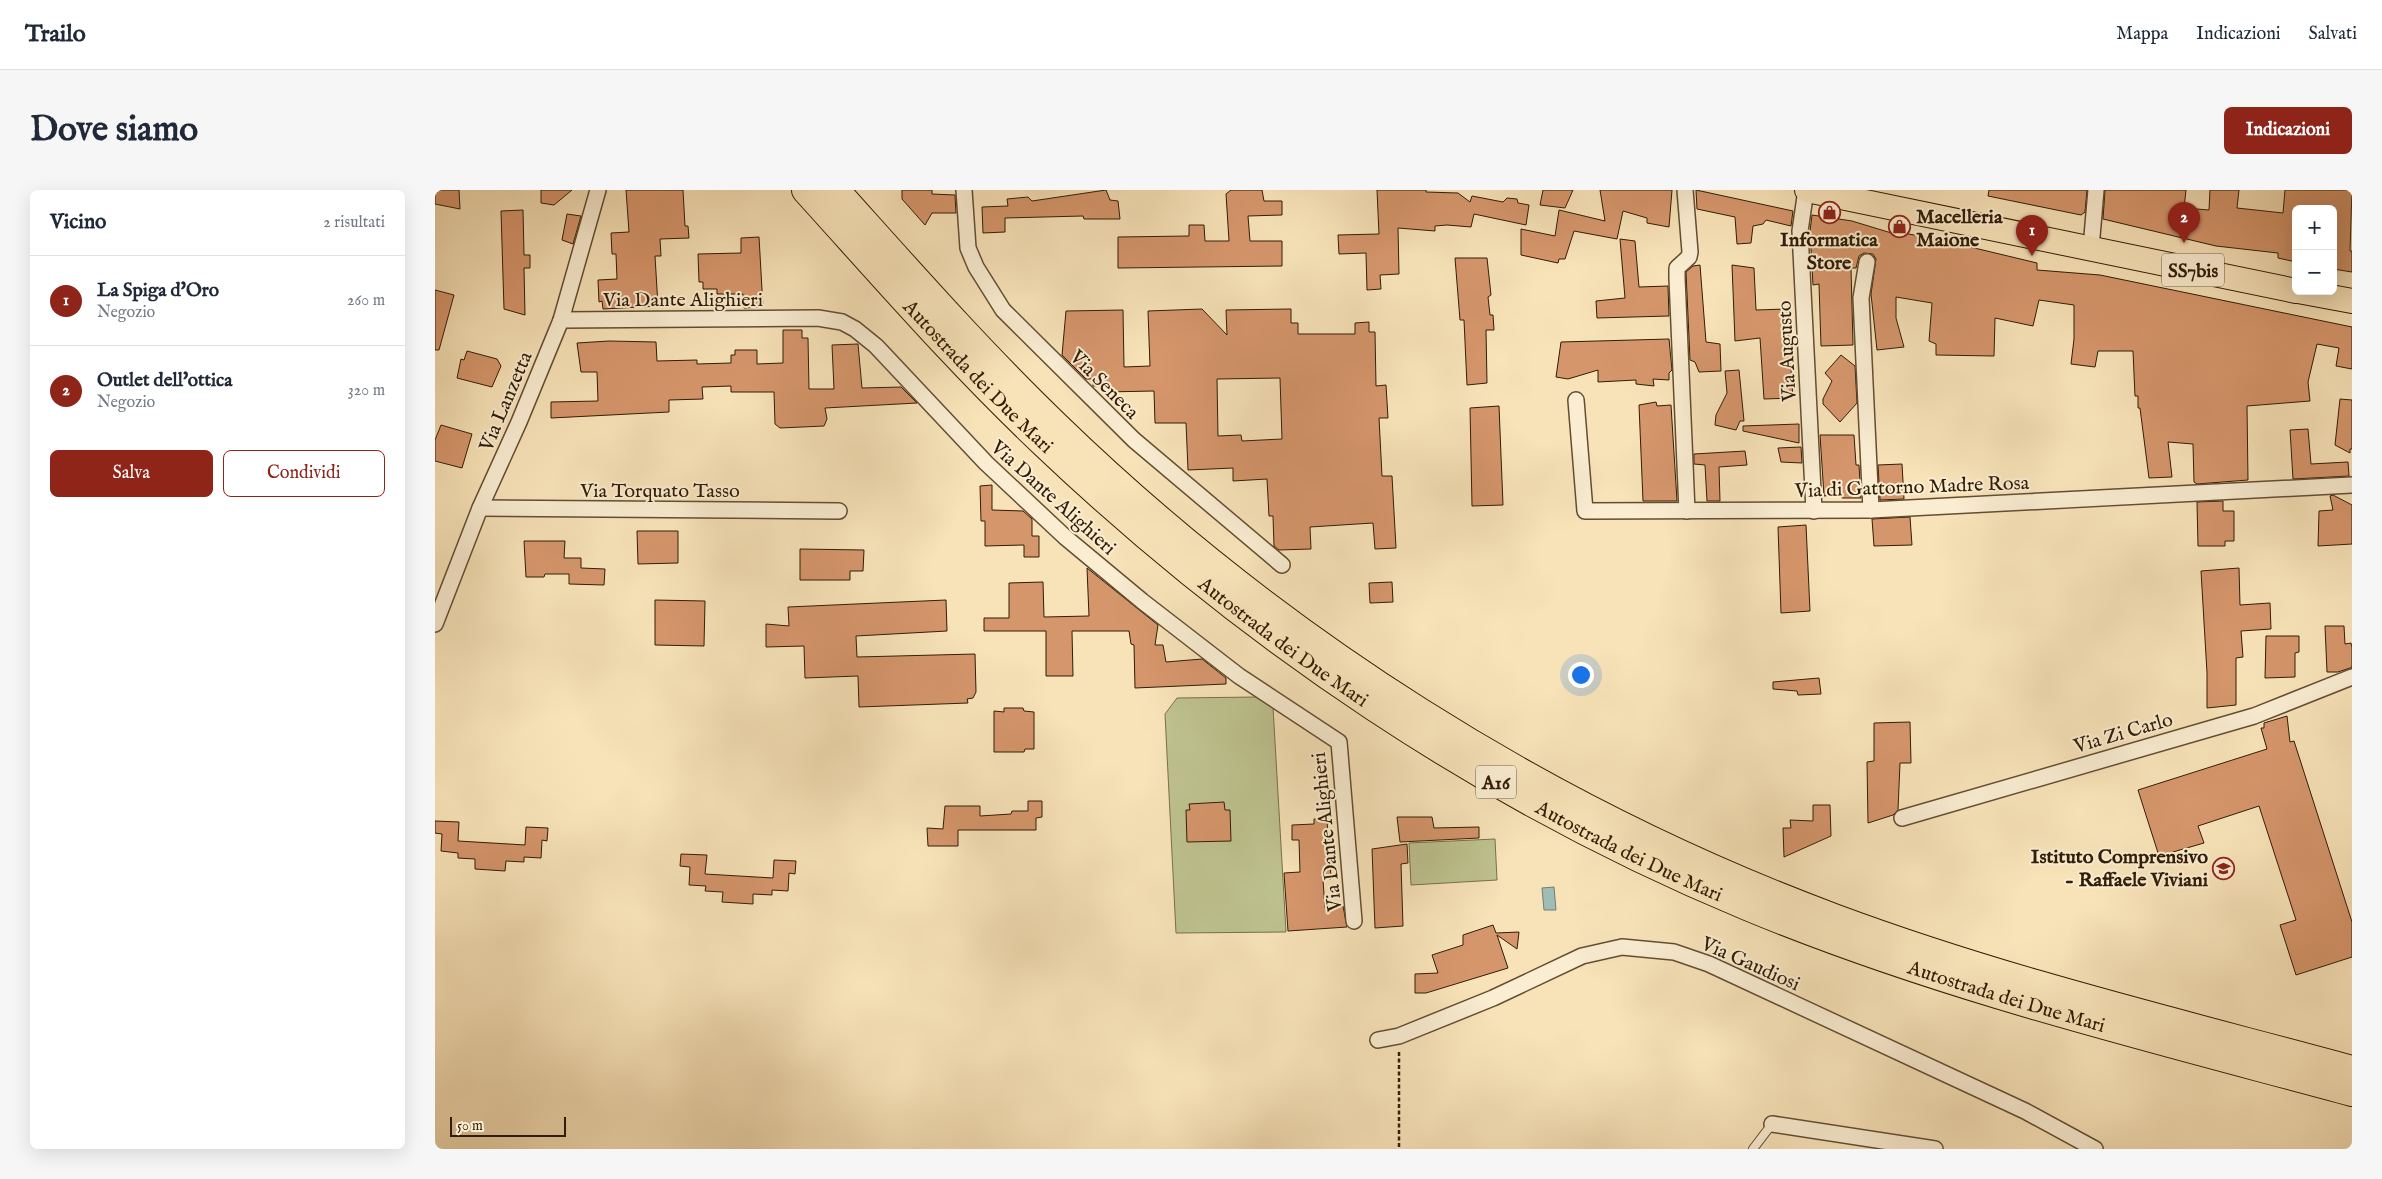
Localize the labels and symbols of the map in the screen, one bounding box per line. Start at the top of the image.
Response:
shop icon: Informatica Store [1817,201,1841,225]
pin: 2 [2168,202,2200,243]
place label: Macelleria Maione [1916,205,2003,253]
shop icon: Macelleria Maione [1888,215,1912,239]
pin: 1 [2016,215,2048,256]
place label: Informatica Store [1780,228,1878,276]
road number: SS7bis [2162,254,2224,286]
street label: Via Dante Alighieri [602,288,763,313]
street label: Autostrada dei Due Mari [897,294,1058,459]
street label: Via Augusto [1772,300,1803,403]
street label: Via Seneca [1063,344,1144,425]
street label: Via Lanzetta [474,348,539,456]
street label: Via Dante Alighieri [984,435,1121,561]
street label: Via di Gattorno Madre Rosa [1793,471,2030,504]
street label: Via Torquato Tasso [579,479,740,504]
street label: Autostrada dei Due Mari [1192,571,1373,713]
your location [1568,662,1594,688]
street label: Via Zi Carlo [2070,707,2176,760]
street label: Via Dante Alighieri [1307,751,1348,914]
road number: A16 [1476,766,1516,798]
street label: Autostrada dei Due Mari [1530,795,1726,908]
place label: Istituto Comprensivo - Raffaele Viviani [2031,845,2209,893]
school or university icon: Istituto Comprensivo - Raffaele Viviani [2212,856,2236,880]
street label: Via Gaudiosi [1696,931,1804,997]
street label: Autostrada dei Due Mari [1903,955,2108,1039]
scale bar [450,1114,566,1137]

